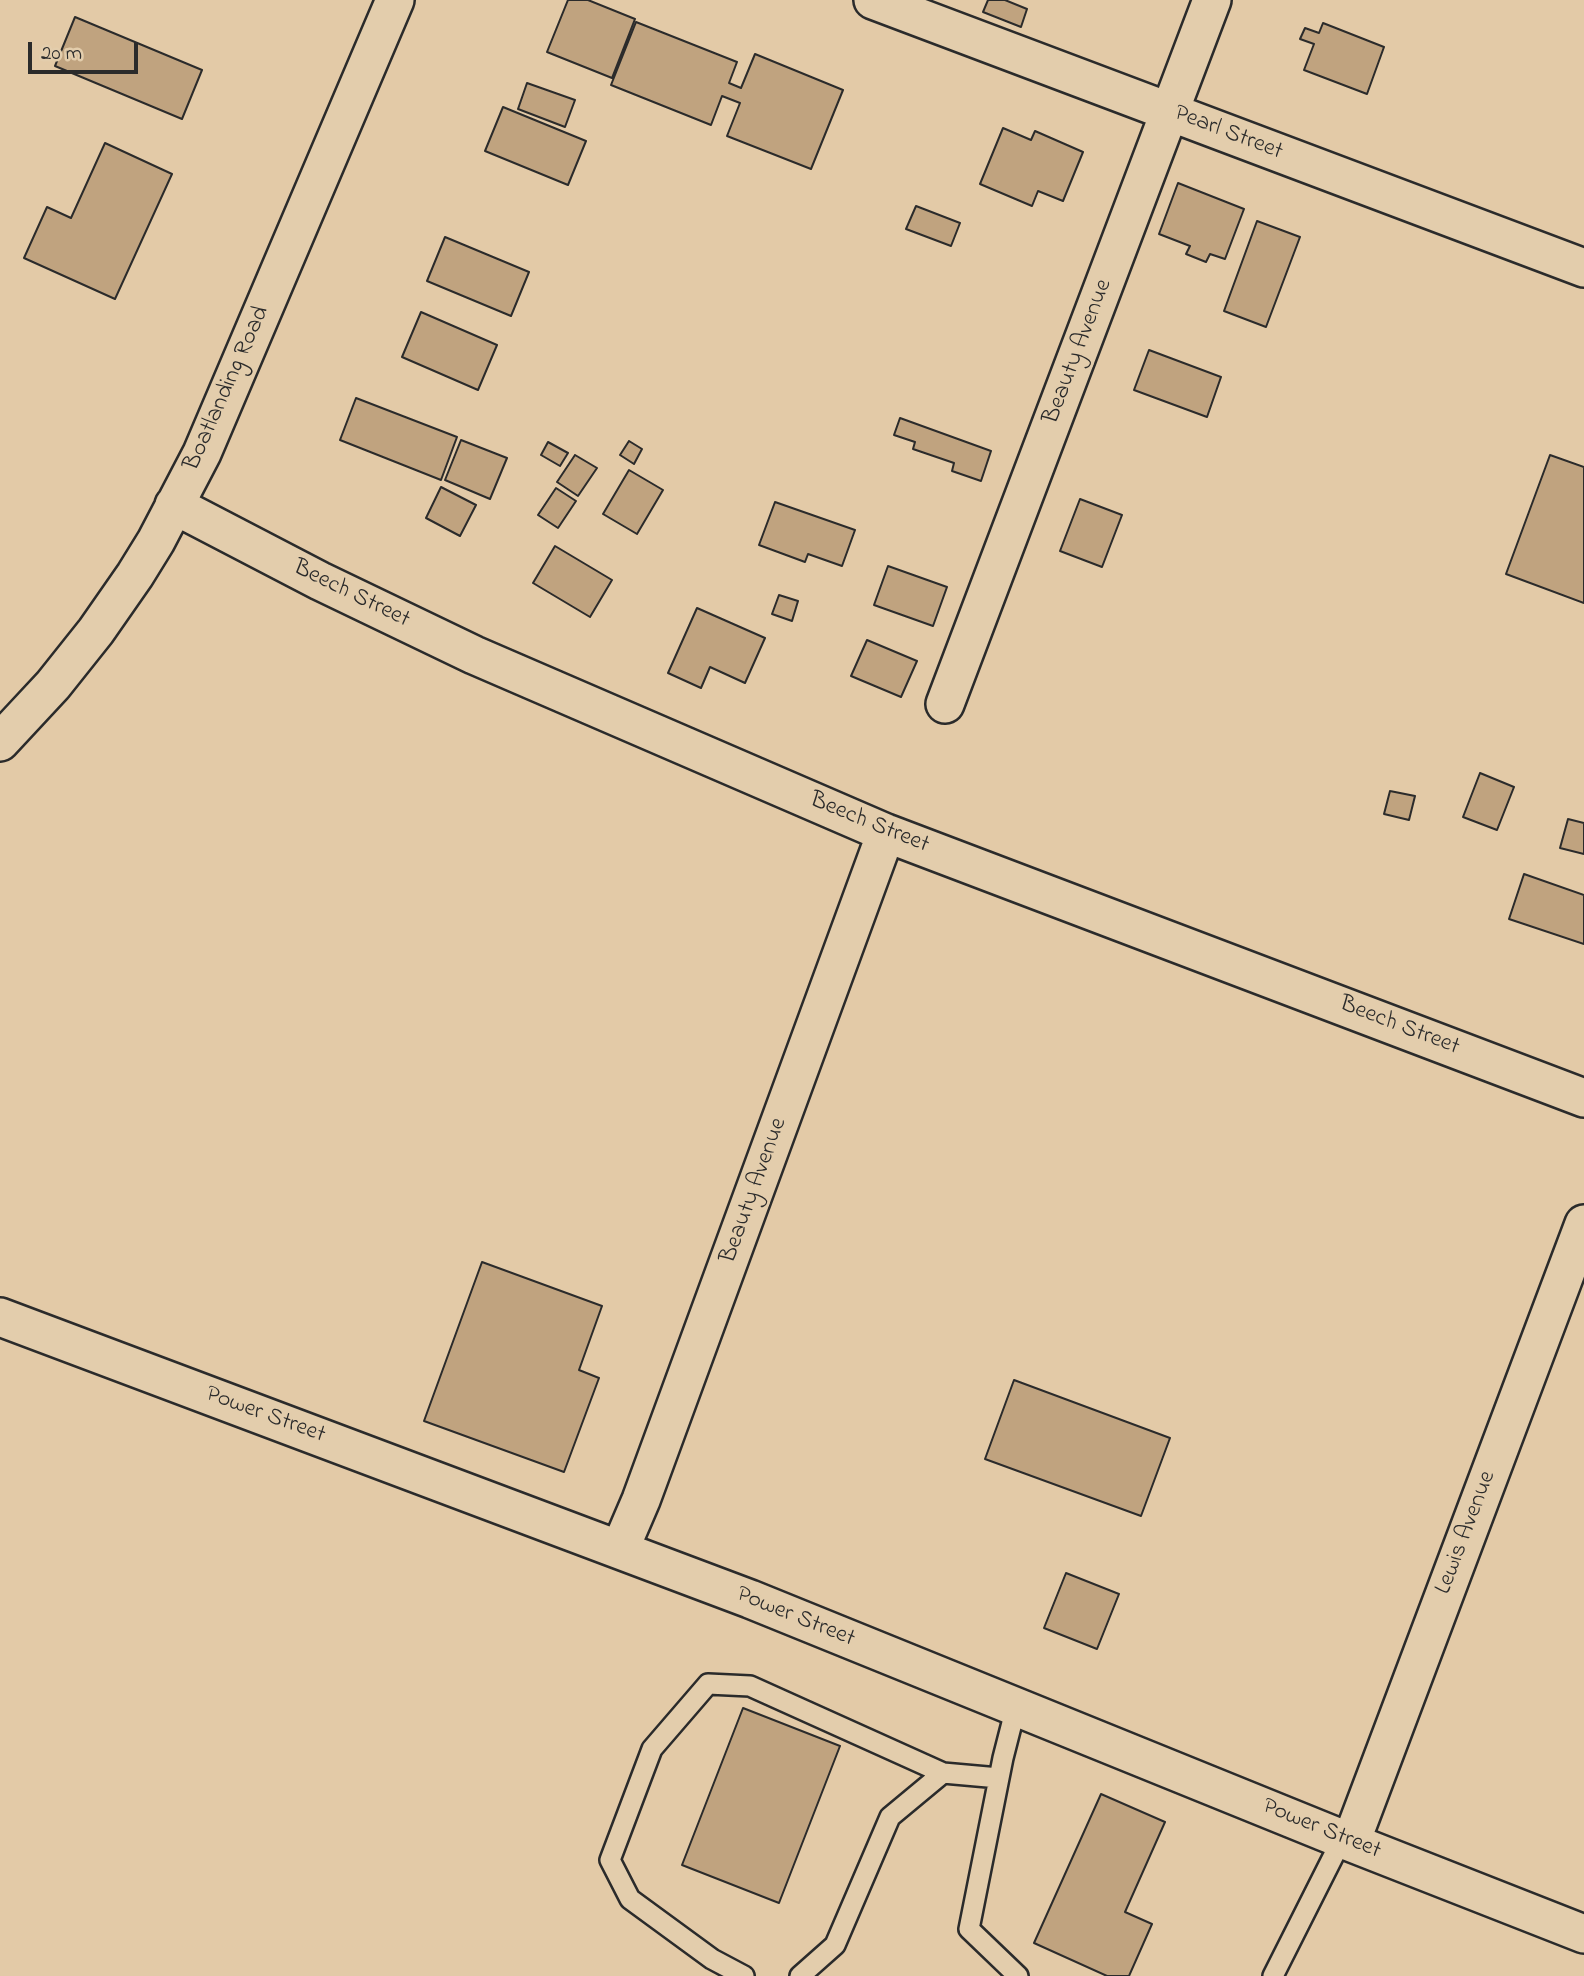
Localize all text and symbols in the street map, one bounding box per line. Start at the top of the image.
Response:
scale bar [32,28,142,72]
text: 20 m [41,39,82,69]
street label: Pearl Street [1170,100,1286,168]
street label: Beauty Avenue [1038,276,1120,428]
street label: Boatlanding Road [179,302,277,476]
street label: Beech Street [288,554,414,636]
street label: Beech Street [805,787,933,861]
street label: Beech Street [1335,991,1463,1063]
street label: Beauty Avenue [715,1114,795,1268]
street label: Power Street [201,1381,329,1451]
street label: Lewis Avenue [1430,1467,1504,1599]
street label: Power Street [731,1581,859,1655]
street label: Power Street [1257,1793,1385,1867]

